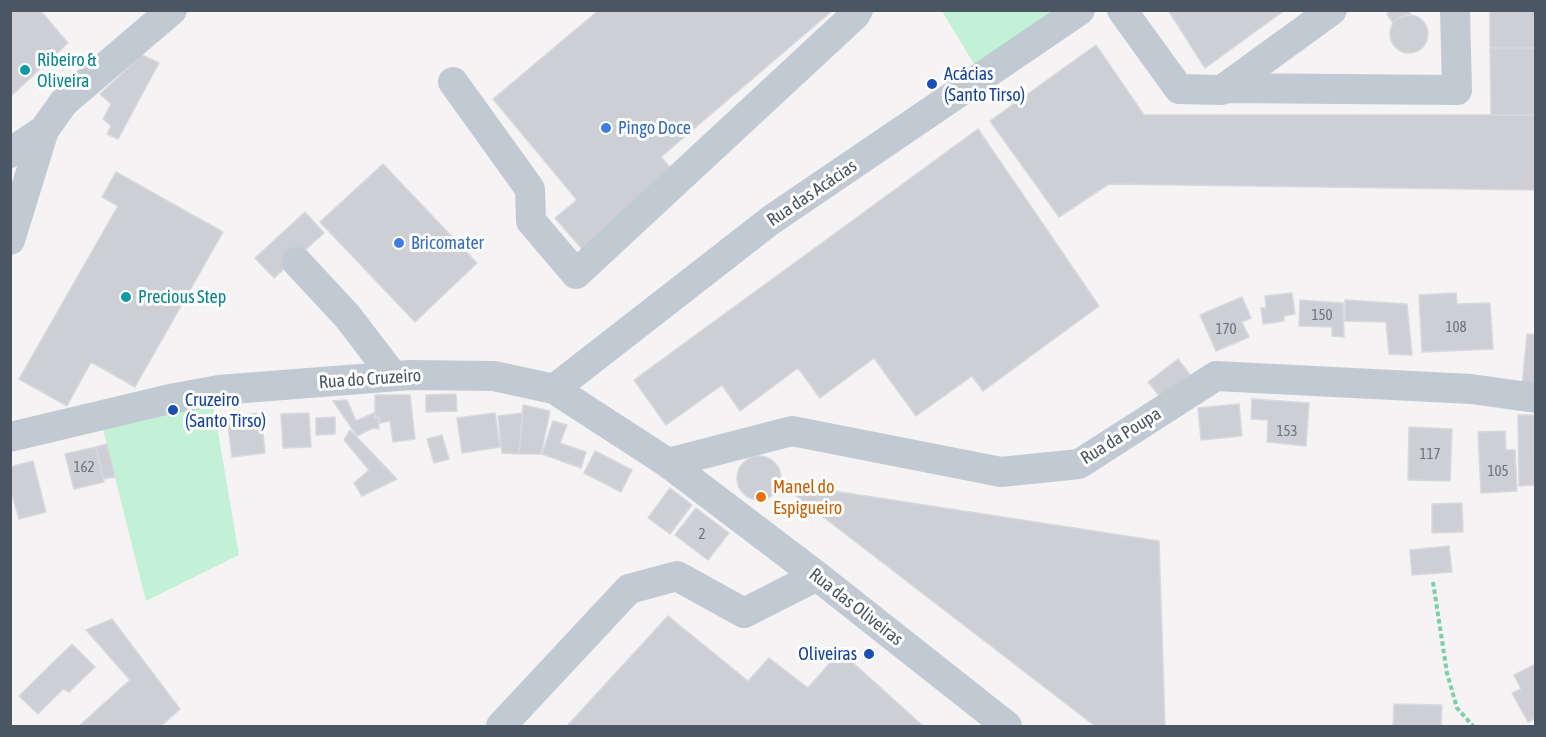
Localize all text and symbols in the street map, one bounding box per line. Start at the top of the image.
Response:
place label: Ribeiro & Oliveira [37,49,97,92]
marker: Ribeiro & Oliveira [18,63,32,77]
place label: Acácias (Santo Tirso) [944,63,1025,106]
marker: Acácias (Santo Tirso) [925,77,939,91]
place label: Pingo Doce [618,117,691,139]
marker: Pingo Doce [599,121,613,135]
street label: Rua das Acácias [763,155,861,231]
place label: Bricomater [411,232,484,254]
marker: Bricomater [392,236,406,250]
place label: Precious Step [138,286,226,308]
marker: Precious Step [119,290,133,304]
house number: 150 [1311,306,1333,324]
house number: 108 [1445,318,1467,336]
house number: 170 [1215,320,1237,338]
street label: Rua do Cruzeiro [318,365,422,393]
place label: Cruzeiro (Santo Tirso) [185,389,266,432]
marker: Cruzeiro (Santo Tirso) [166,403,180,417]
street label: Rua da Poupa [1077,403,1165,469]
house number: 153 [1276,422,1298,440]
house number: 117 [1419,445,1441,463]
house number: 162 [73,458,95,476]
house number: 105 [1487,462,1509,480]
place label: Manel do Espigueiro [773,476,842,518]
marker: Manel do Espigueiro [754,490,768,504]
house number: 2 [698,525,706,543]
street label: Rua das Oliveiras [805,564,907,650]
place label: Oliveiras [798,643,857,665]
marker: Oliveiras [862,647,876,661]

